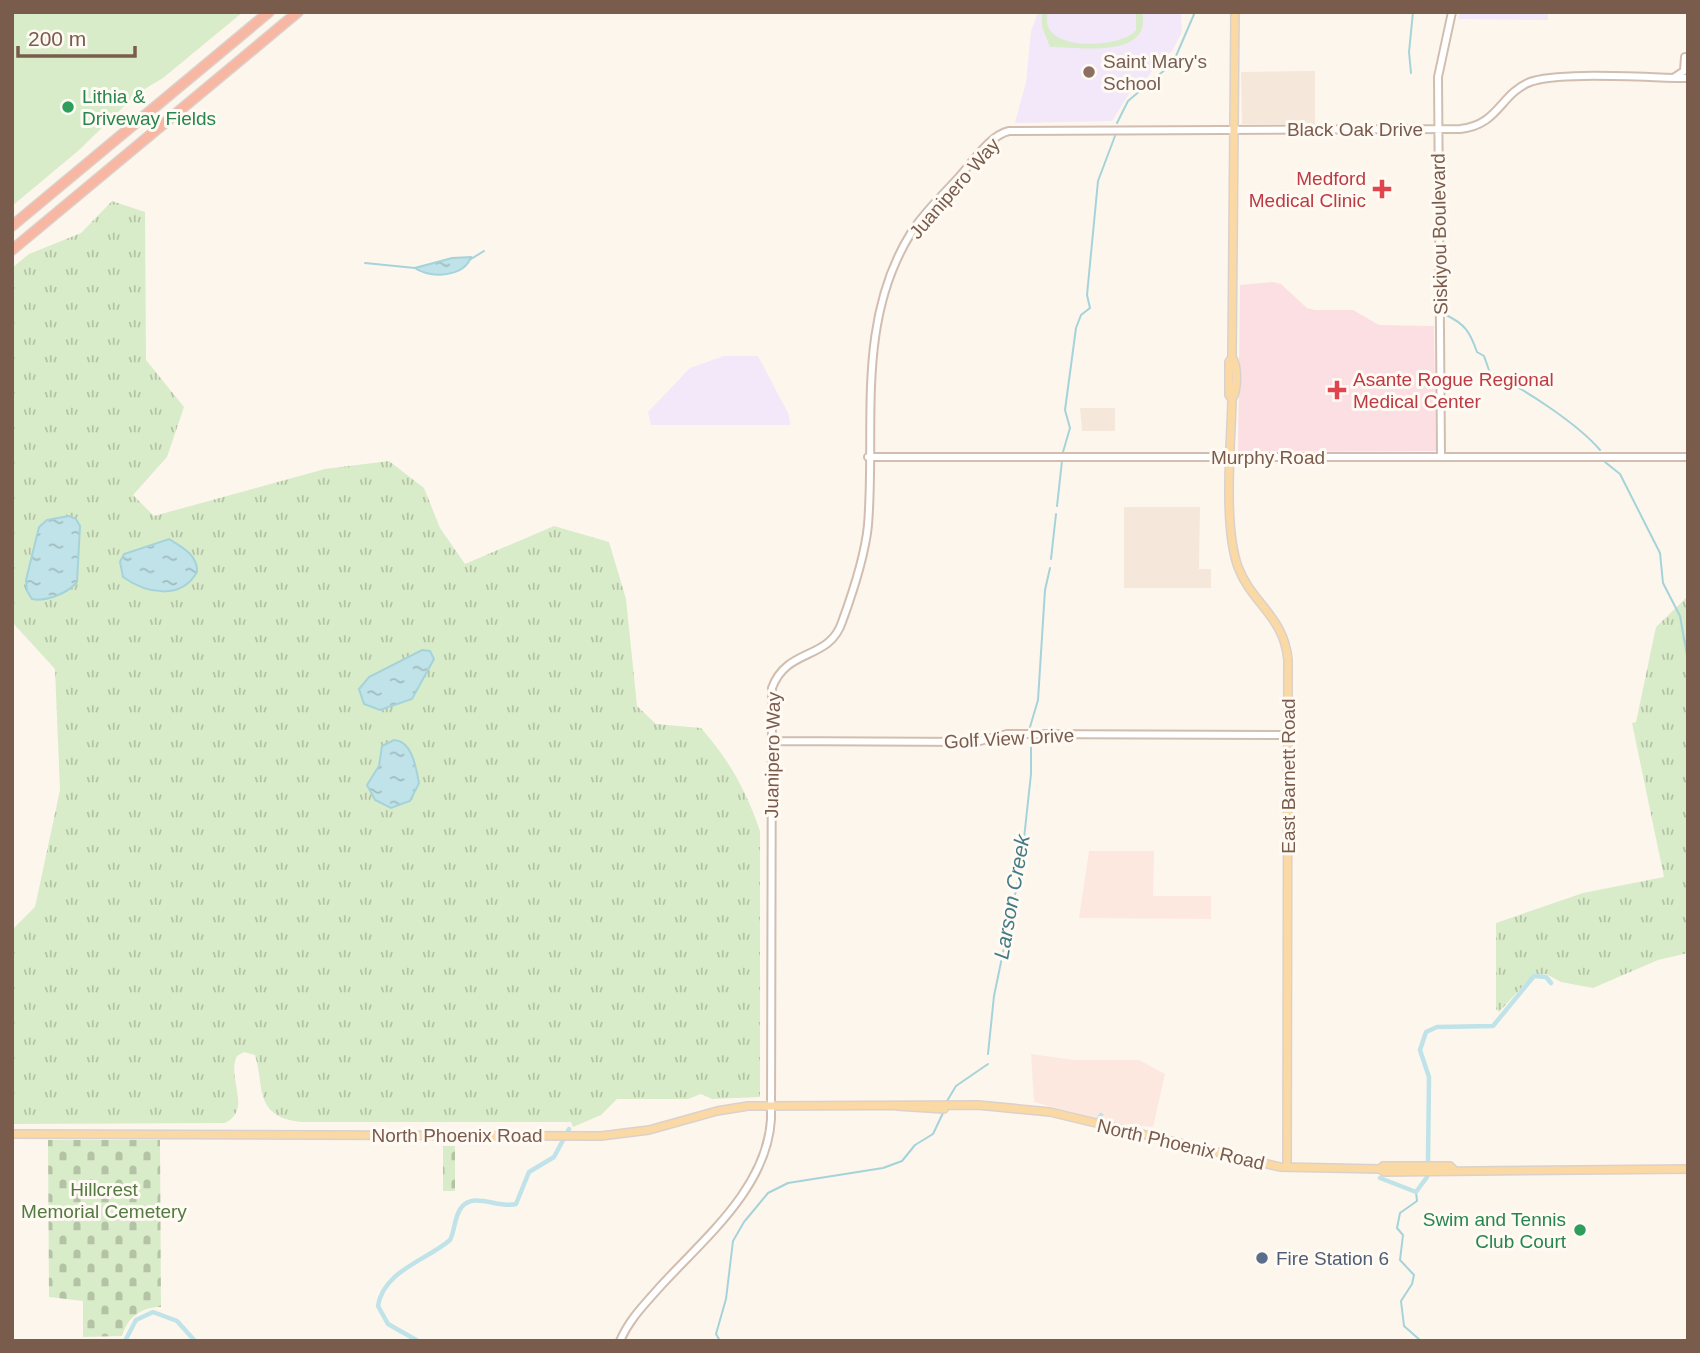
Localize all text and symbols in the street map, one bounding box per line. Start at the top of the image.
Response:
scale bar [18,14,135,58]
text: 200 m [28,27,86,50]
place label: Saint Mary's School [1103,51,1207,94]
marker: Saint Mary's School [1081,64,1097,80]
place label: Lithia & Driveway Fields [82,86,216,129]
marker: Lithia & Driveway Fields [60,99,76,115]
street label: Black Oak Drive [1287,119,1423,140]
street label: Juanipero Way [905,134,1004,243]
street label: Siskiyou Boulevard [1428,153,1451,315]
place label: Medford Medical Clinic [1249,168,1366,211]
marker: Medford Medical Clinic [1372,179,1392,199]
place label: Asante Rogue Regional Medical Center [1353,369,1554,412]
marker: Asante Rogue Regional Medical Center [1327,380,1347,400]
street label: Murphy Road [1211,447,1325,468]
street label: Juanipero Way [761,691,784,818]
street label: East Barnett Road [1278,698,1299,854]
street label: Golf View Drive [943,725,1075,752]
water label: Larson Creek [989,831,1034,961]
street label: North Phoenix Road [1095,1115,1267,1174]
street label: North Phoenix Road [371,1125,543,1146]
park label: Hillcrest Memorial Cemetery [21,1179,187,1222]
place label: Swim and Tennis Club Court [1423,1209,1567,1252]
marker: Swim and Tennis Club Court [1572,1222,1588,1238]
place label: Fire Station 6 [1276,1248,1389,1269]
marker: Fire Station 6 [1254,1250,1270,1266]

